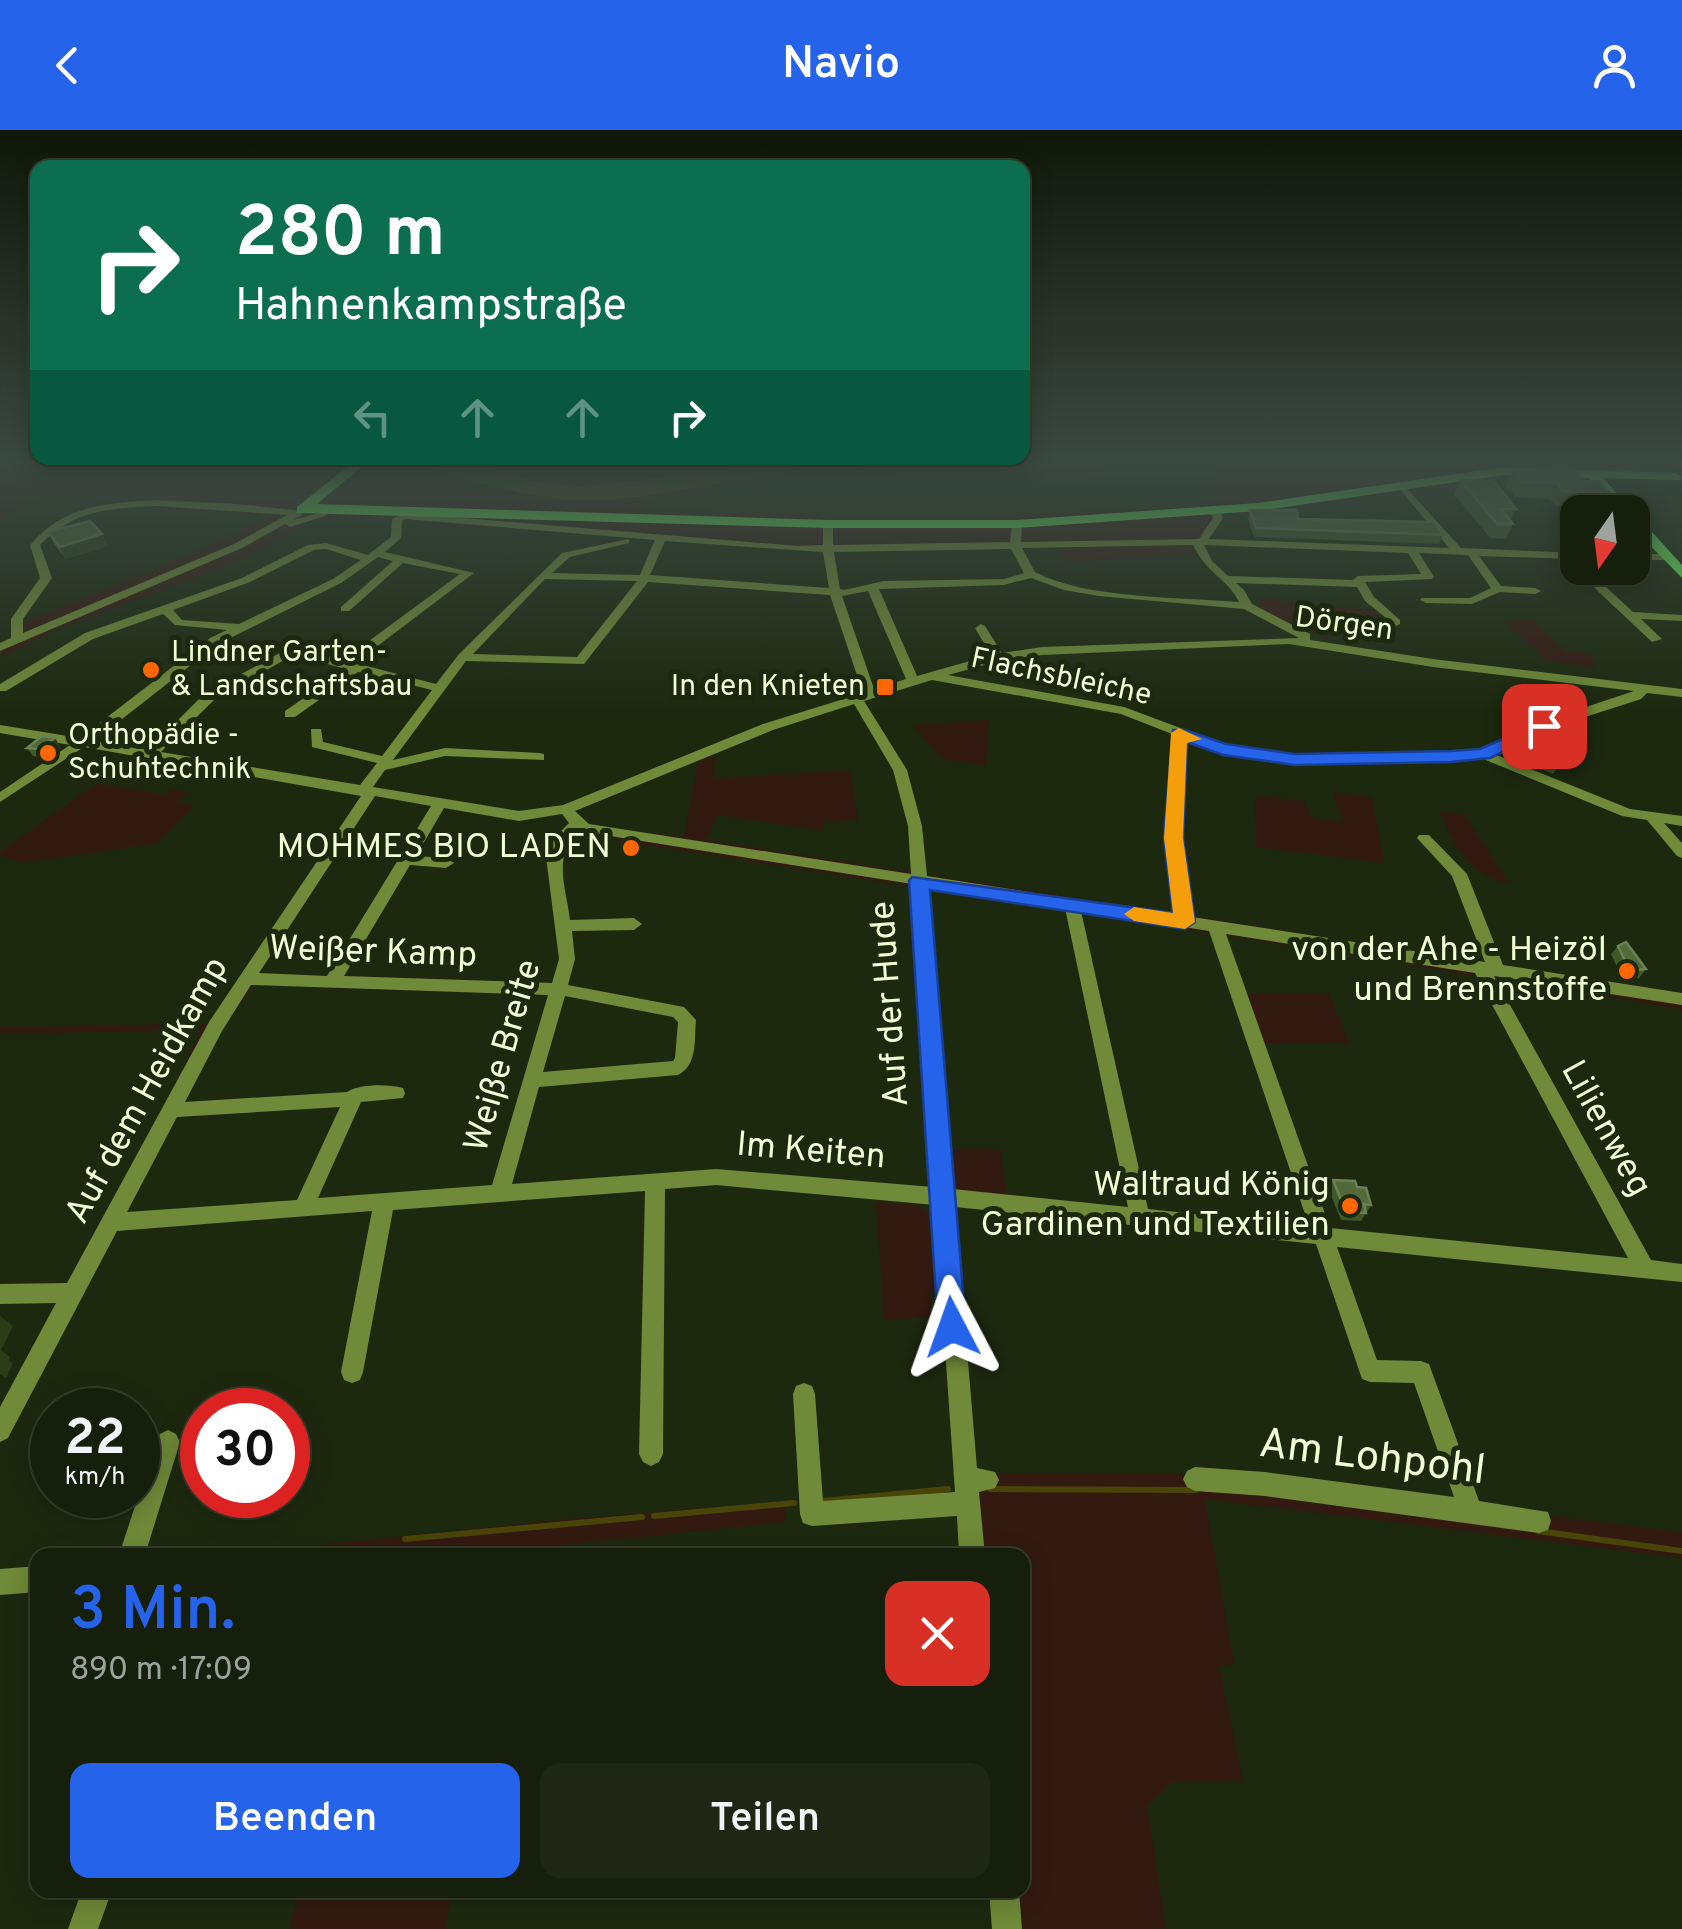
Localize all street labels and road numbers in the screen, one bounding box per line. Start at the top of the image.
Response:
street label: Dörgen [1293,600,1395,650]
street label: Flachsbleiche [967,641,1155,715]
street label: Auf der Hude [862,900,920,1108]
street label: Weißer Kamp [268,927,478,979]
street label: Auf dem Heidkamp [56,950,240,1232]
street label: Weiße Breite [456,955,552,1157]
street label: Lilienweg [1550,1053,1660,1205]
street label: Im Keiten [735,1124,887,1180]
street label: Am Lohpohl [1256,1419,1488,1499]

